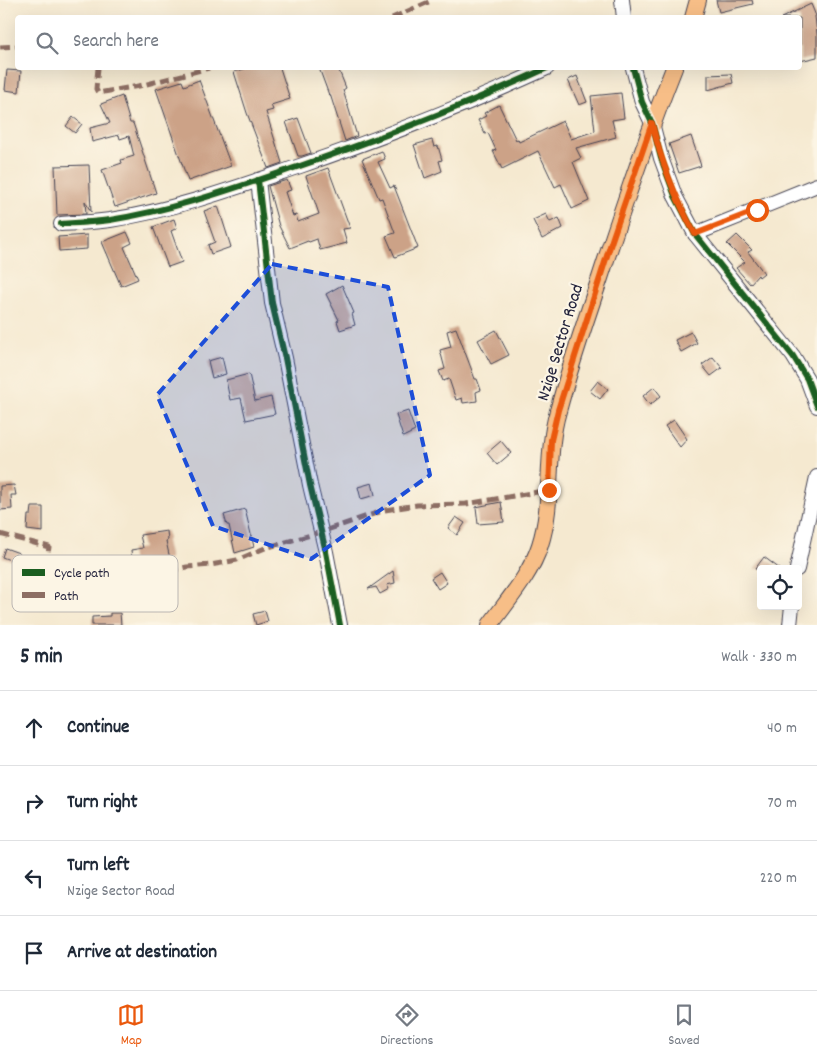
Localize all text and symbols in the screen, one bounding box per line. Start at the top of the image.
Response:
search box [15,15,802,70]
icon: search [33,29,61,57]
text: Search here [73,29,159,56]
route start [746,199,769,222]
street label: Nzige Sector Road [532,281,591,404]
route end [538,479,561,502]
legend [12,555,178,612]
text: Cycle path [54,564,110,584]
map controls [757,565,802,610]
button: locate [757,565,802,610]
text: Path [54,587,79,607]
text: 5 min [20,643,63,673]
text: Walk · 330 m [721,646,797,669]
icon: ahead [20,714,48,742]
text: Continue [67,715,129,742]
text: 40 m [767,717,797,740]
icon: right [20,789,48,817]
text: Turn right [67,790,138,817]
text: 70 m [767,792,797,815]
text: Turn left [67,853,130,880]
icon: left [20,864,48,892]
text: 220 m [760,867,797,890]
text: Nzige Sector Road [67,880,175,903]
icon: arrive [20,939,48,967]
text: Arrive at destination [67,940,217,967]
tab: Map [117,1001,145,1051]
tab: Directions [380,1001,433,1051]
tab: Saved [668,1001,700,1051]

